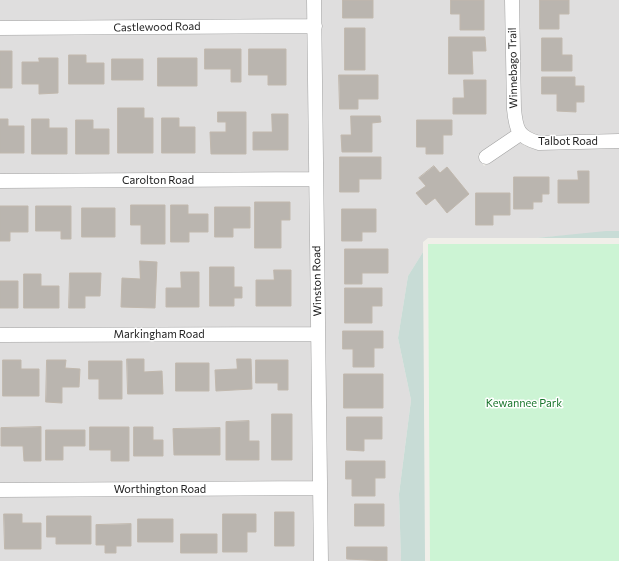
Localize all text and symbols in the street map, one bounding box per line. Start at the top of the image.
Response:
street label: Castlewood Road [113,20,201,34]
street label: Winnebago Trail [506,27,520,109]
street label: Talbot Road [538,134,598,148]
street label: Carolton Road [122,173,194,187]
street label: Winston Road [310,246,324,316]
street label: Markingham Road [113,327,205,341]
park label: Kewannee Park [486,396,562,410]
street label: Worthington Road [114,482,206,496]

